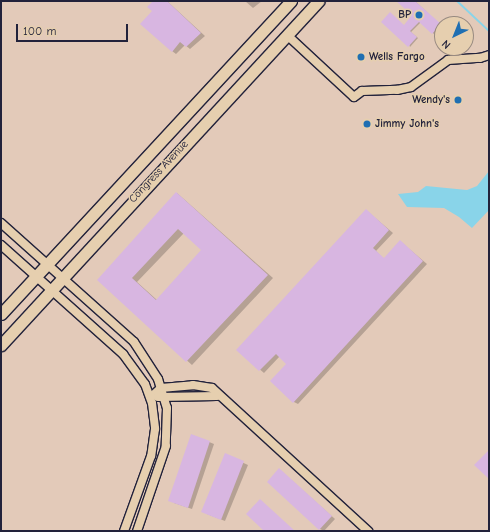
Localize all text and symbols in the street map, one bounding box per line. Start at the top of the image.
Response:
place label: BP [398,8,411,22]
marker: BP [414,10,424,20]
scale bar [18,16,130,42]
north arrow [434,16,474,56]
text: 100 m [23,24,56,38]
text: N [439,37,453,52]
place label: Wells Fargo [369,50,425,64]
marker: Wells Fargo [356,52,366,62]
place label: Wendy's [412,93,450,107]
marker: Wendy's [453,95,463,105]
place label: Jimmy John's [375,117,439,131]
marker: Jimmy John's [362,119,372,129]
street label: Congress Avenue [127,138,191,206]

